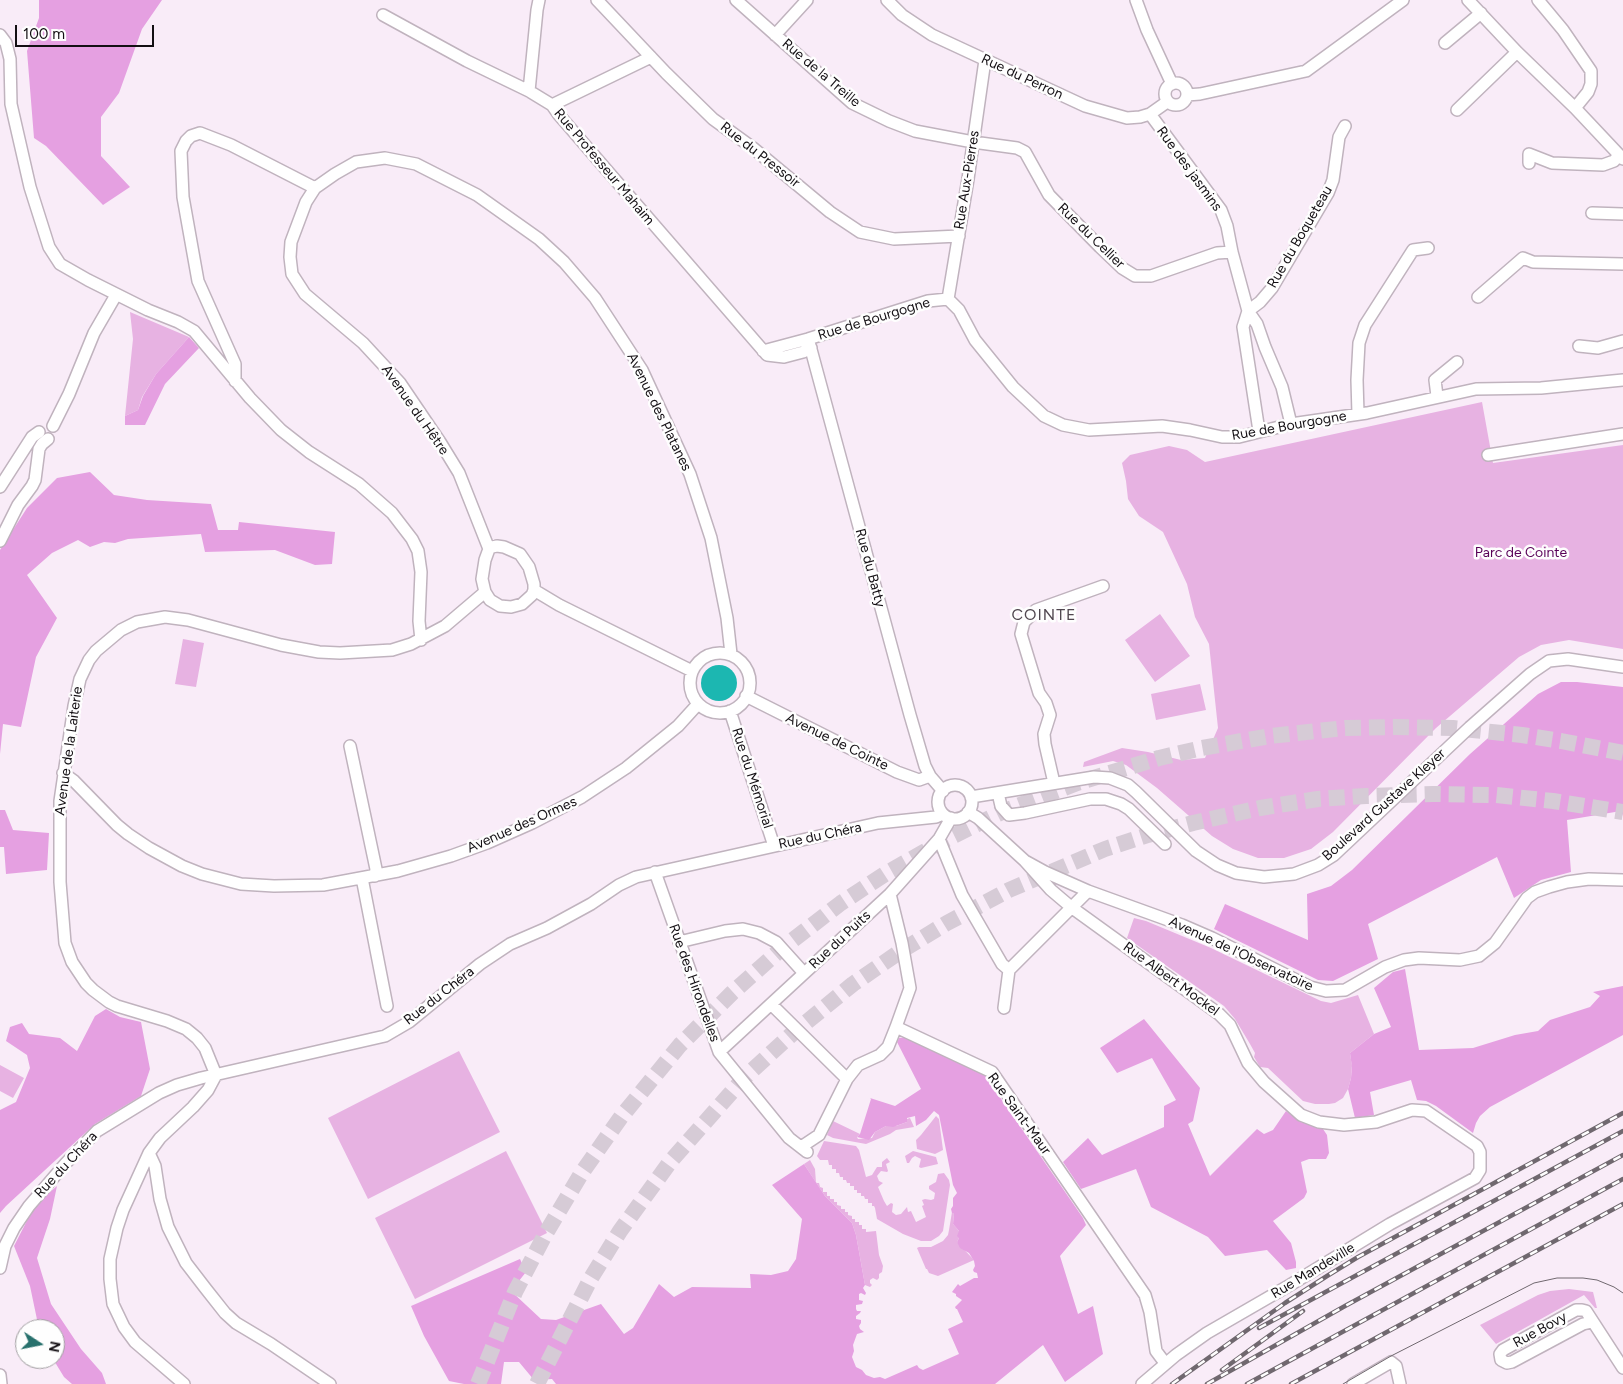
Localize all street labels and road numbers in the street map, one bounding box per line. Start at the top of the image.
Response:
street label: Rue de la Treille [778,35,864,111]
street label: Rue du Perron [979,51,1065,103]
street label: Rue Professeur Mahaim [550,105,658,229]
street label: Rue du Pressoir [717,119,803,191]
street label: Rue des jasmins [1153,123,1225,215]
street label: Rue Aux-Pierres [951,129,983,231]
street label: Rue du Boqueteau [1264,183,1336,291]
street label: Rue du Cellier [1054,200,1128,272]
street label: Rue de Bourgogne [816,294,932,344]
street label: Avenue des Platanes [623,350,695,474]
street label: Avenue du Hêtre [378,362,452,458]
street label: Rue de Bourgogne [1230,408,1348,444]
street label: Rue du Batty [851,527,889,609]
street label: Avenue de la Laiterie [52,685,86,817]
street label: Avenue de Cointe [783,710,891,774]
street label: Rue du Mémorial [728,726,776,830]
street label: Boulevard Gustave Kleyer [1319,745,1449,865]
street label: Avenue des Ormes [465,793,579,857]
street label: Rue du Chéra [777,819,863,853]
street label: Rue du Puits [806,907,874,973]
street label: Avenue de l'Observatoire [1166,913,1316,995]
street label: Rue des Hirondelles [665,922,723,1044]
street label: Rue Albert Mockel [1120,939,1222,1019]
street label: Rue du Chéra [401,963,477,1029]
street label: Rue Saint-Maur [984,1070,1054,1158]
street label: Rue du Chéra [31,1128,101,1202]
street label: Rue Mandeville [1268,1239,1358,1303]
street label: Rue Bovy [1510,1308,1570,1352]

